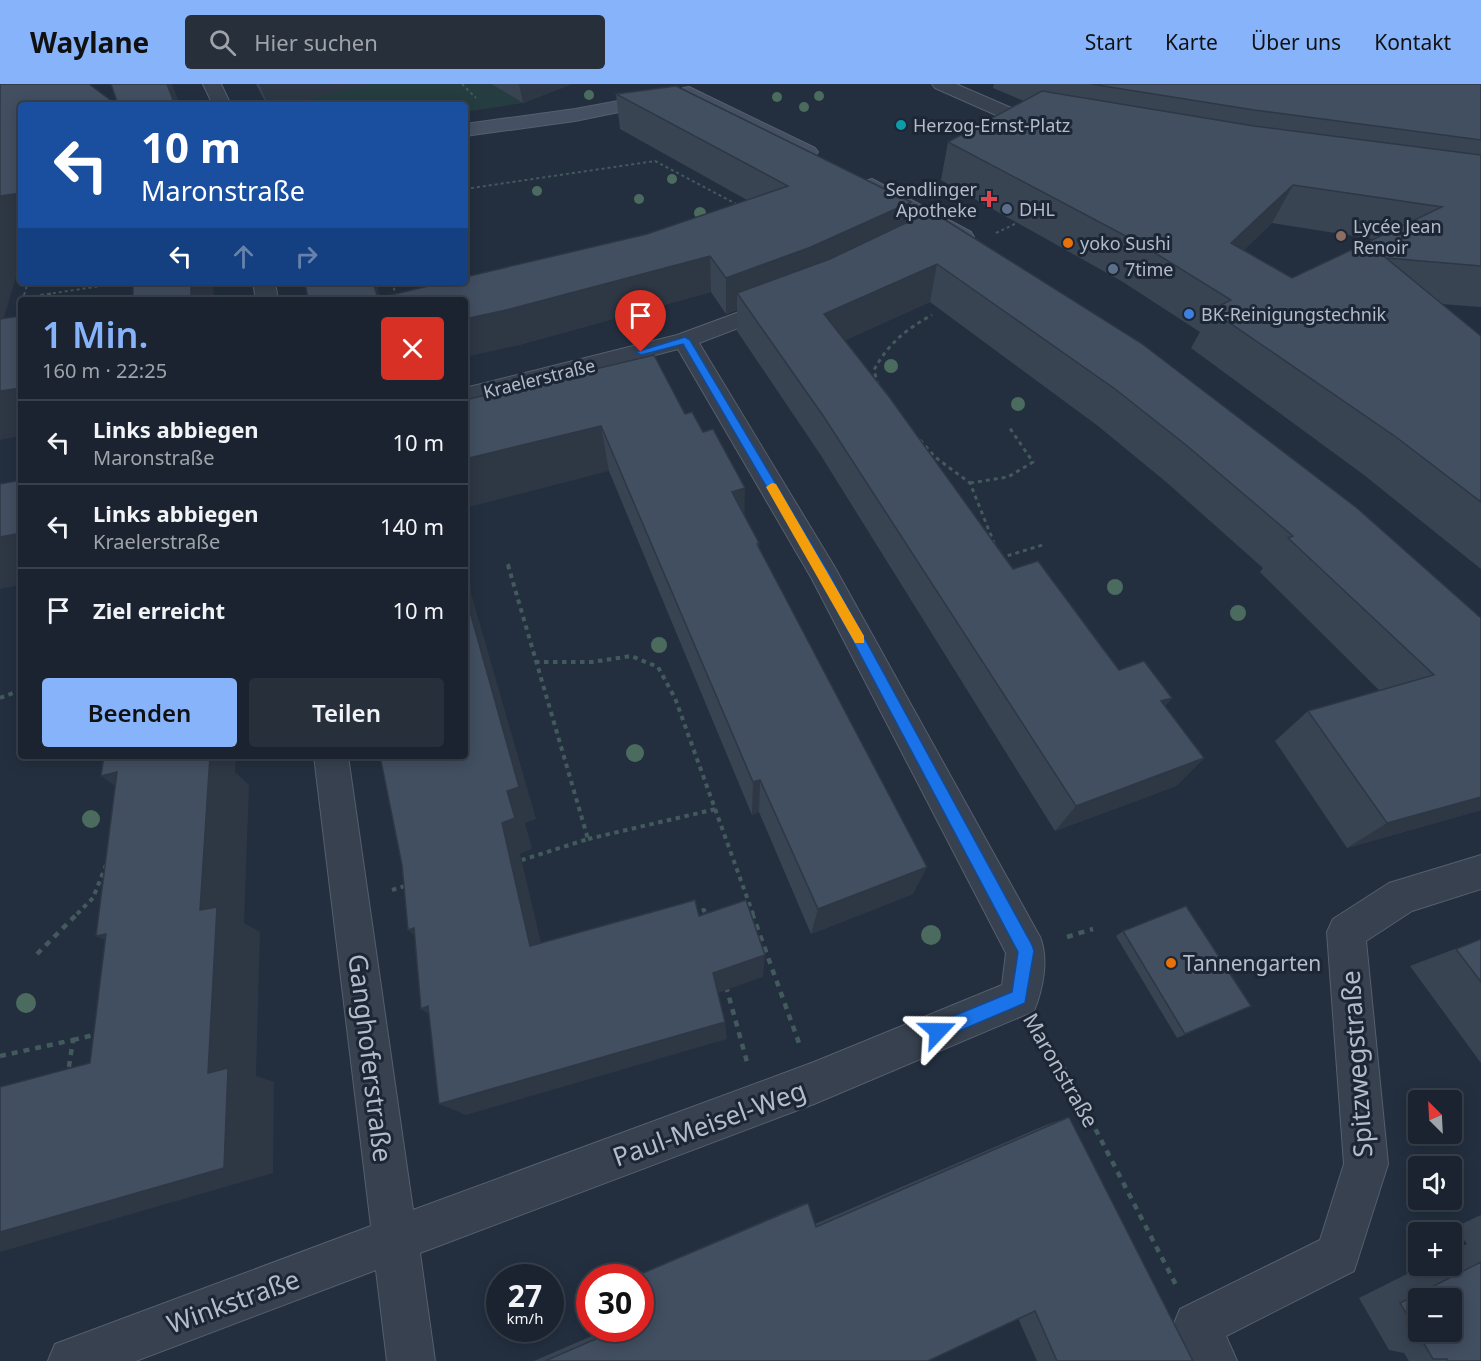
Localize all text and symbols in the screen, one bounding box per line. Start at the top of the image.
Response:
search box [185,15,605,69]
text: Waylane [30,23,149,61]
icon: search [206,26,239,59]
text: Hier suchen [254,27,378,57]
text: Start [1085,28,1132,56]
text: Karte [1165,28,1218,56]
text: Über uns [1251,28,1341,56]
text: Kontakt [1374,28,1451,56]
place label: Herzog-Ernst-Platz [913,113,1070,137]
text: 10 m [141,118,241,175]
marker: Herzog-Ernst-Platz [894,118,908,132]
icon: left [42,126,120,204]
text: Maronstraße [141,172,305,209]
place label: Sendlinger Apotheke [886,177,978,222]
marker: Sendlinger Apotheke [982,192,996,206]
place label: DHL [1019,197,1055,221]
marker: DHL [1000,202,1014,216]
place label: Lycée Jean Renoir [1353,214,1442,259]
marker: Lycée Jean Renoir [1334,229,1348,243]
place label: yoko Sushi [1080,231,1171,255]
marker: yoko Sushi [1061,236,1075,250]
icon: left [164,240,197,273]
icon: ahead [227,240,260,273]
icon: right [290,240,323,273]
place label: 7time [1125,257,1173,281]
marker: 7time [1106,262,1120,276]
pin [615,290,666,352]
icon: arrive [624,299,657,332]
place label: BK-Reinigungstechnik [1201,302,1387,326]
marker: BK-Reinigungstechnik [1182,307,1196,321]
text: 1 Min. [42,310,149,359]
button: close [381,317,444,380]
street label: Kraelerstraße [481,353,597,403]
text: 160 m · 22:25 [42,357,167,384]
text: Links abbiegen [93,414,259,444]
icon: left [42,426,75,459]
text: 10 m [393,427,444,457]
text: Maronstraße [93,444,214,471]
text: Links abbiegen [93,498,259,528]
icon: left [42,510,75,543]
text: 140 m [380,511,444,541]
text: Kraelerstraße [93,528,220,555]
icon: arrive [42,594,75,627]
text: Ziel erreicht [93,595,225,625]
text: 10 m [393,595,444,625]
button: Beenden [42,678,237,747]
button: Teilen [249,678,444,747]
place label: Tannengarten [1183,949,1321,977]
street label: Ganghoferstraße [340,952,402,1164]
marker: Tannengarten [1164,956,1178,970]
street label: Spitzwegstraße [1332,969,1380,1159]
position arrow [906,999,970,1063]
street label: Maronstraße [1017,1008,1105,1132]
street label: Paul-Meisel-Weg [607,1071,811,1175]
north arrow [1408,1090,1462,1144]
map controls [1408,1090,1462,1342]
button: sound [1408,1156,1462,1210]
button: + [1408,1222,1462,1276]
street label: Winkstraße [162,1260,304,1342]
speed limit sign: 30 [576,1264,654,1342]
text: 27 [508,1275,542,1316]
button: − [1408,1288,1462,1342]
text: km/h [507,1308,543,1328]

